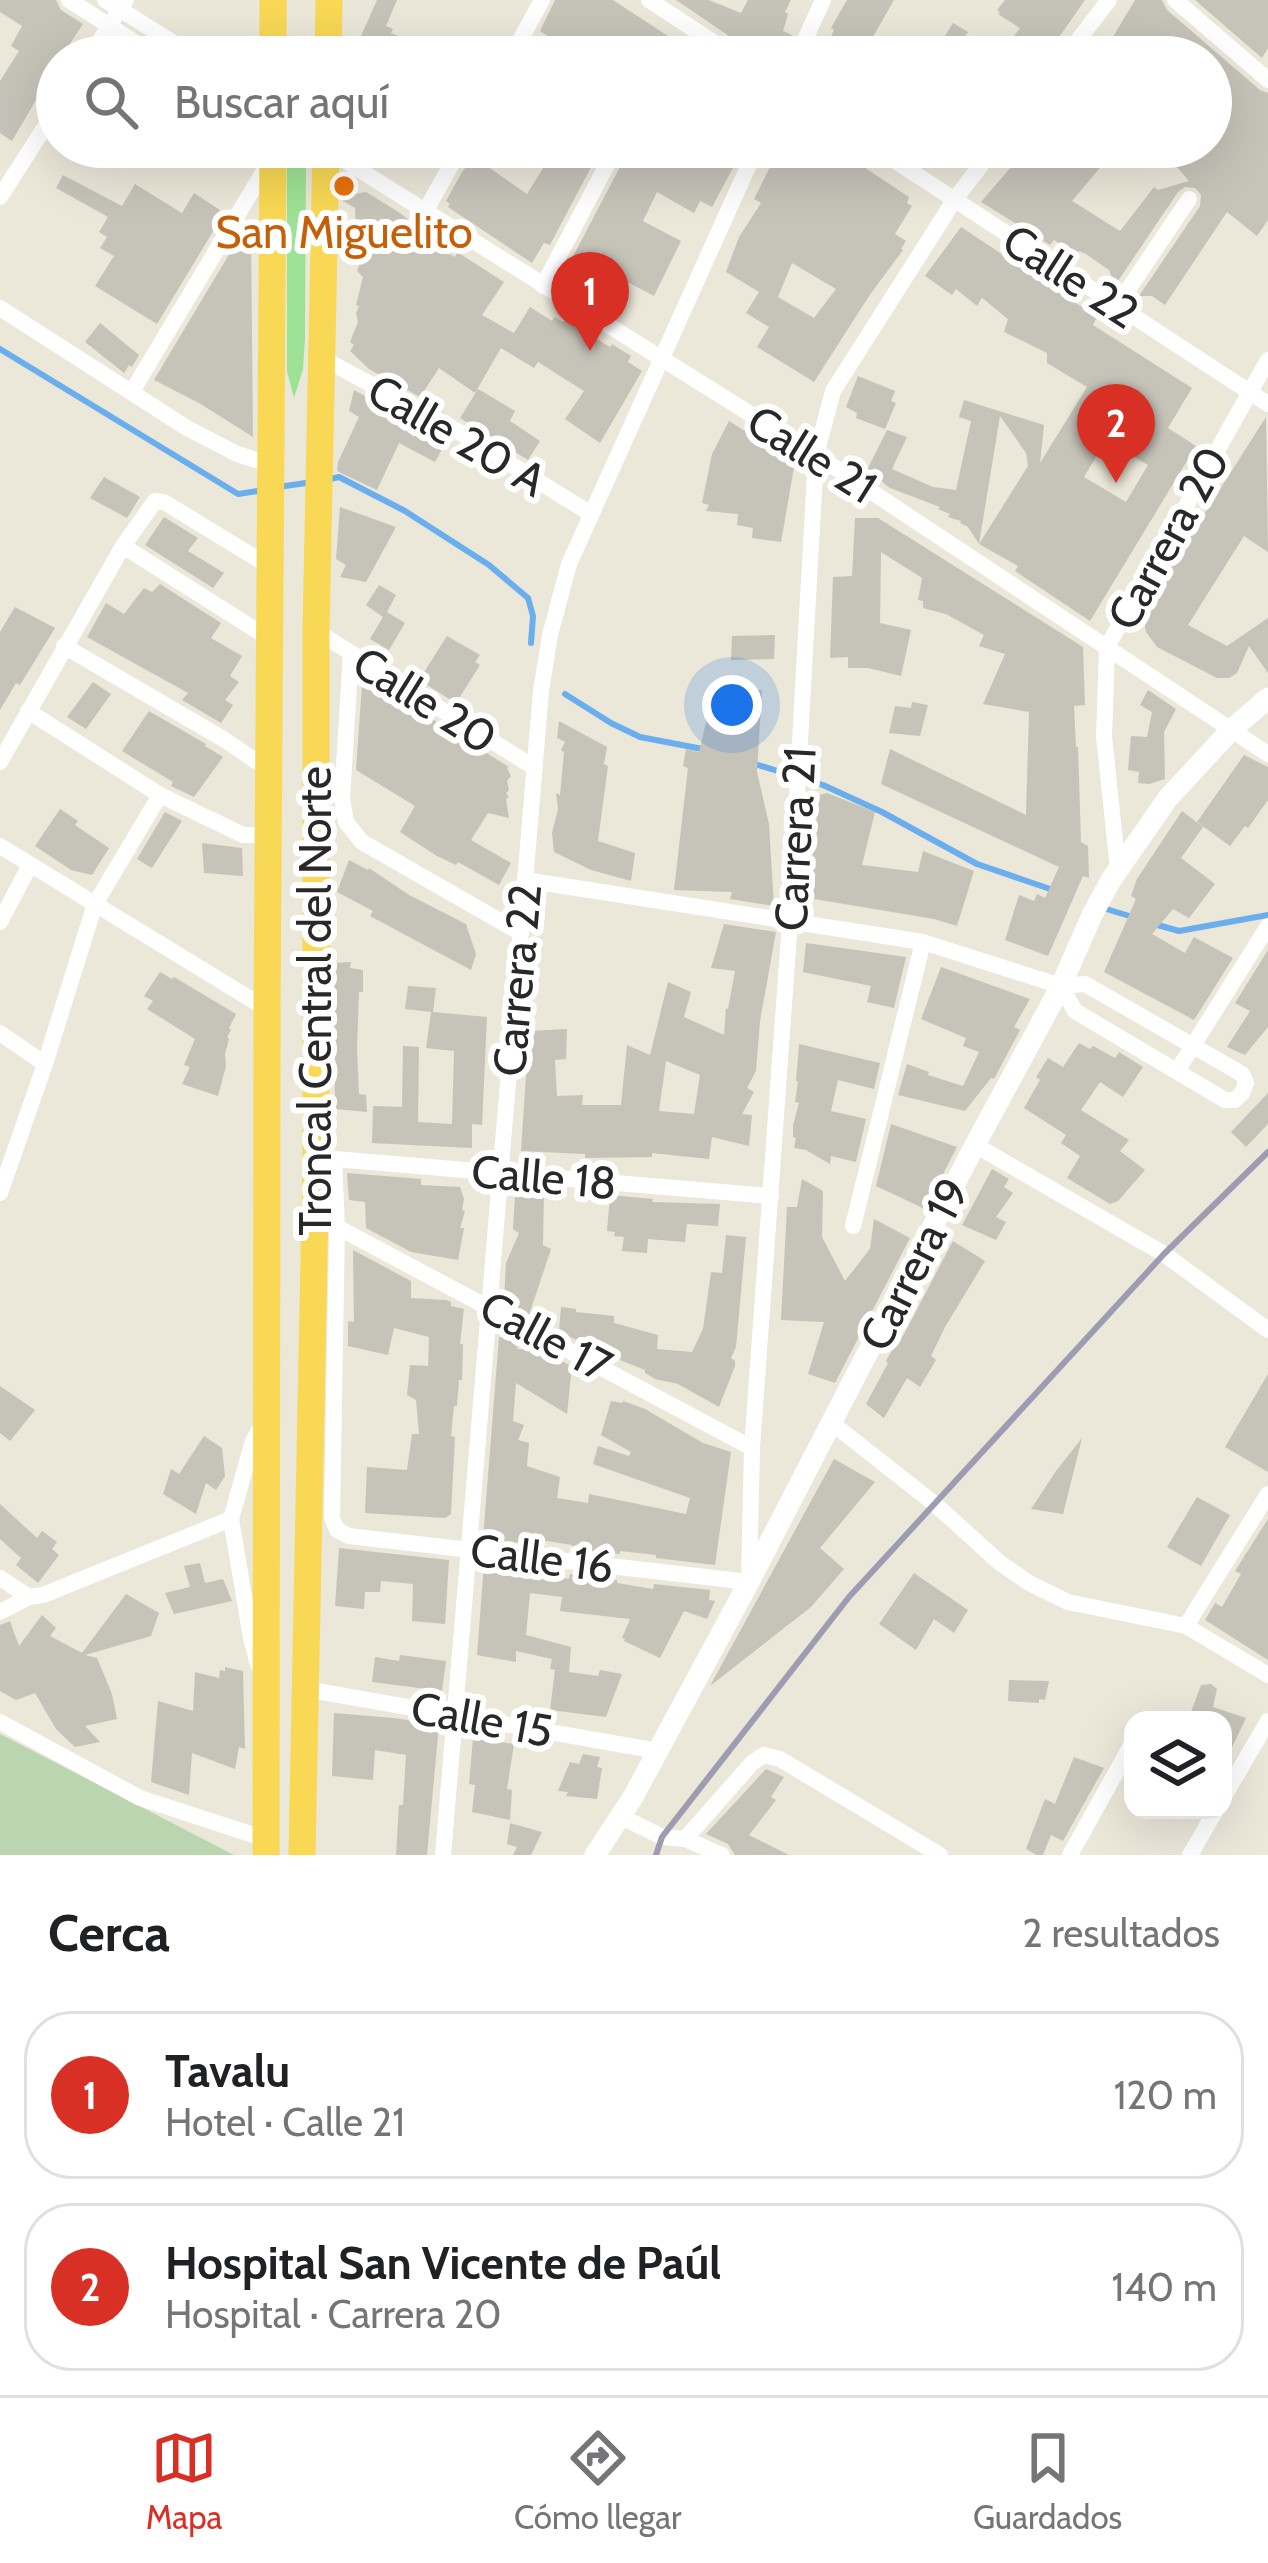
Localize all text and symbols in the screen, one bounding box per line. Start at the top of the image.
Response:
search box [36,36,1232,168]
icon: search [78,69,144,135]
text: Buscar aquí [174,75,389,129]
marker: San Miguelito [331,173,357,199]
place label: San Miguelito [215,205,473,259]
street label: Calle 22 [993,212,1149,340]
pin: 1 [551,252,629,351]
street label: Calle 20 A [358,363,556,508]
pin: 2 [1077,384,1155,483]
street label: Calle 21 [738,394,886,514]
street label: Carrera 20 [1096,437,1240,639]
street label: Calle 20 [343,635,507,765]
your location [702,675,762,735]
street label: Carrera 21 [763,746,827,932]
street label: Troncal Central del Norte [288,766,342,1236]
street label: Carrera 22 [482,882,552,1078]
street label: Calle 18 [469,1144,619,1210]
street label: Carrera 19 [848,1169,980,1359]
street label: Calle 17 [471,1279,621,1393]
street label: Calle 16 [467,1522,617,1594]
street label: Calle 15 [407,1680,557,1758]
map controls [1124,1711,1232,1819]
button: layers [1124,1711,1232,1819]
text: Cerca [48,1902,170,1964]
text: 2 resultados [1022,1909,1220,1957]
text: Tavalu [165,2044,290,2098]
text: 1 [83,2071,97,2119]
text: 120 m [1114,2071,1217,2119]
text: Hotel · Calle 21 [165,2098,405,2146]
text: Hospital San Vicente de Paúl [165,2236,721,2290]
text: 2 [80,2263,100,2311]
text: 140 m [1112,2263,1217,2311]
text: Hospital · Carrera 20 [165,2290,502,2338]
tab: Mapa [146,2425,222,2537]
tab: Cómo llegar [514,2425,681,2537]
tab: Guardados [973,2425,1122,2537]

